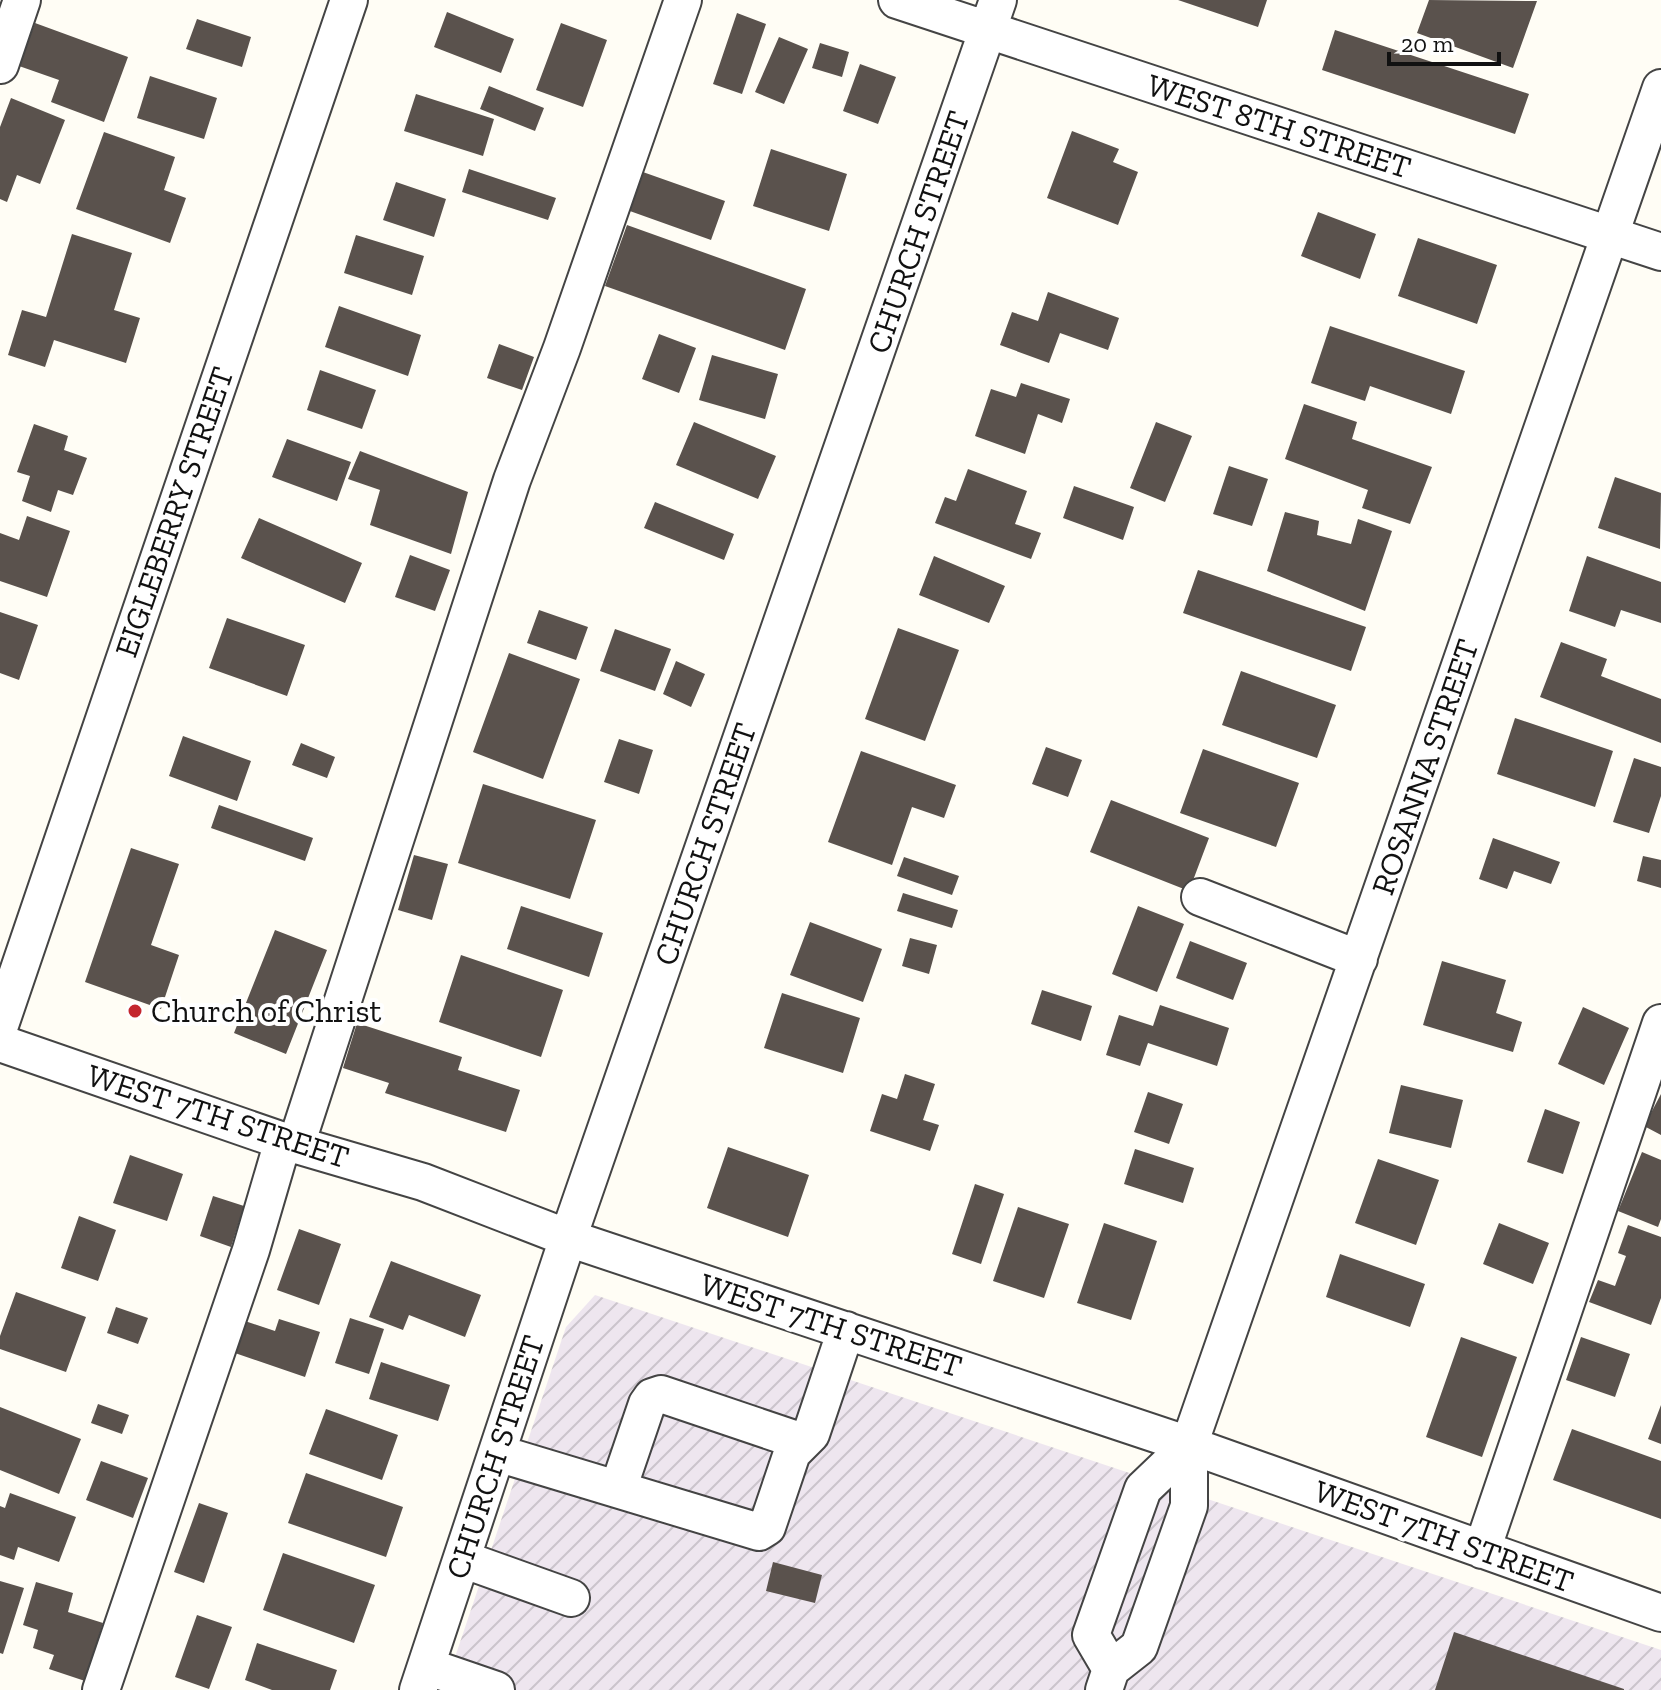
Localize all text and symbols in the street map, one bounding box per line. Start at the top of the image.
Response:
scale bar [1389,16,1499,66]
text: 20 m [1401,29,1454,58]
street label: WEST 8TH STREET [1142,65,1416,187]
street label: CHURCH STREET [859,106,977,358]
street label: EIGLEBERRY STREET [107,362,242,662]
street label: ROSANNA STREET [1363,634,1487,900]
street label: CHURCH STREET [646,718,764,970]
place label: Church of Christ [151,992,382,1030]
marker: Church of Christ [126,1002,144,1020]
street label: WEST 7TH STREET [82,1056,354,1176]
street label: WEST 7TH STREET [695,1265,967,1385]
street label: CHURCH STREET [438,1330,552,1583]
street label: WEST 7TH STREET [1309,1472,1579,1601]

